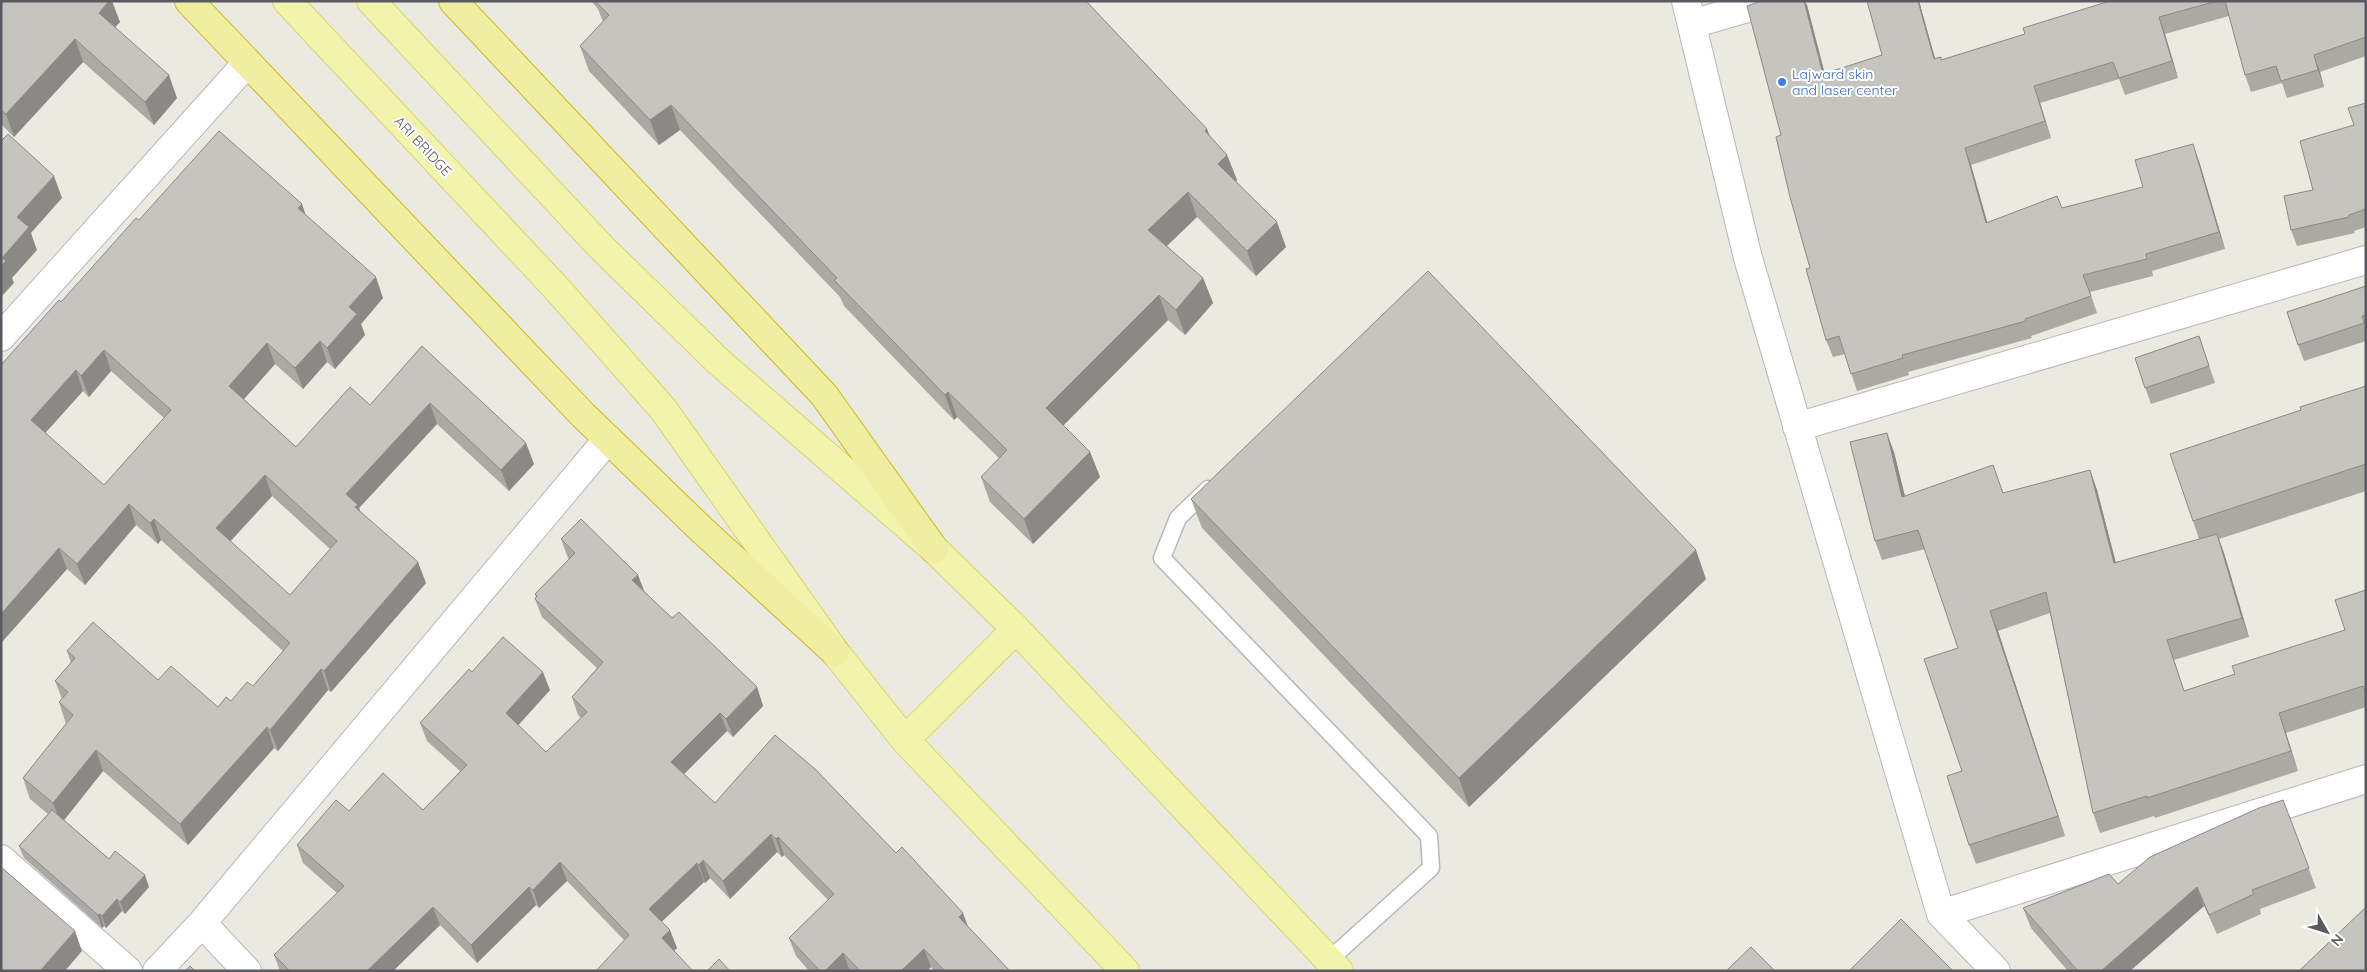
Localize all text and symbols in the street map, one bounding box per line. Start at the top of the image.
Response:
place label: Lajward skin and laser center [1792,65,1898,99]
marker: Lajward skin and laser center [1776,76,1788,88]
street label: ARI BRIDGE [391,112,455,180]
north arrow [2302,907,2352,957]
text: N [2327,931,2347,950]

